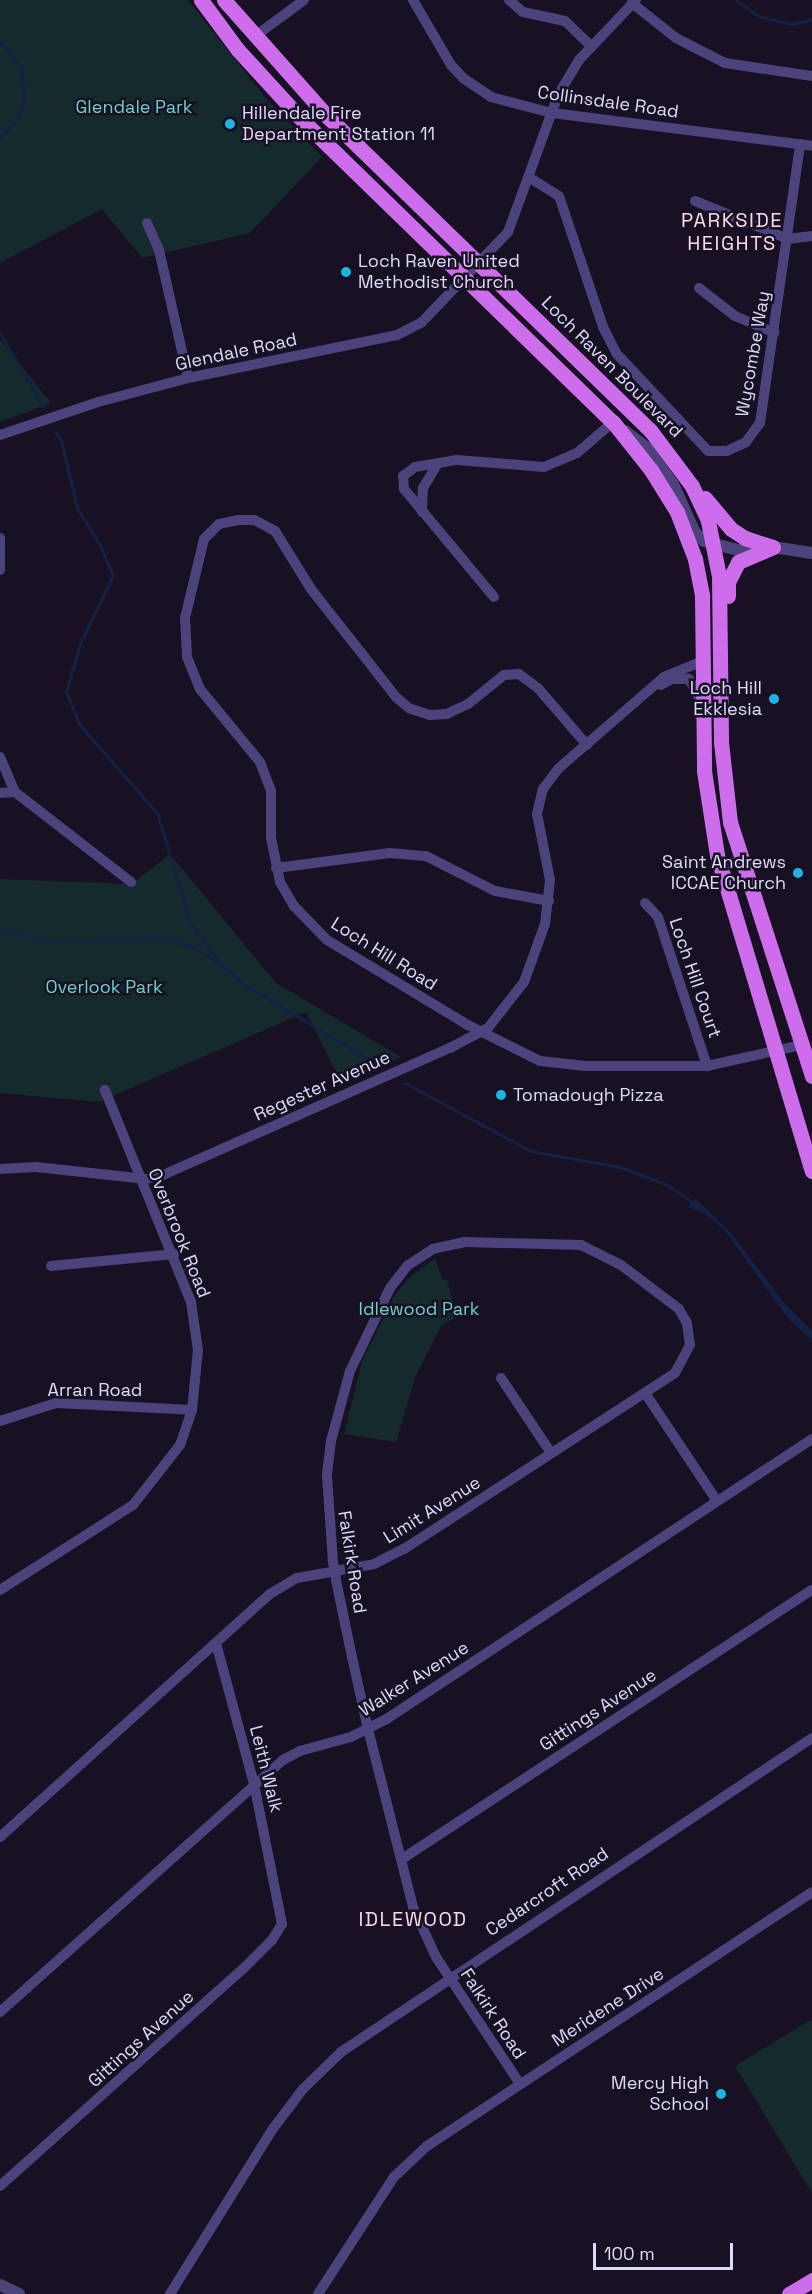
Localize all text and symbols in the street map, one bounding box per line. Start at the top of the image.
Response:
street label: Collinsdale Road [536,81,680,123]
park label: Glendale Park [75,96,193,118]
place label: Hillendale Fire Department Station 11 [242,103,435,146]
marker: Hillendale Fire Department Station 11 [223,117,237,131]
district label: PARKSIDE HEIGHTS [681,209,783,256]
place label: Loch Raven United Methodist Church [358,251,520,294]
marker: Loch Raven United Methodist Church [339,265,353,279]
street label: Wycombe Way [731,289,775,419]
street label: Loch Raven Boulevard [537,292,687,442]
street label: Glendale Road [173,329,299,375]
place label: Loch Hill Ekklesia [690,678,762,720]
marker: Loch Hill Ekklesia [767,692,781,706]
place label: Saint Andrews ICCAE Church [662,852,786,894]
marker: Saint Andrews ICCAE Church [791,866,805,880]
street label: Loch Hill Road [327,913,441,995]
street label: Loch Hill Court [664,915,726,1041]
park label: Overlook Park [45,976,163,998]
street label: Regester Avenue [250,1046,394,1126]
place label: Tomadough Pizza [513,1084,664,1106]
marker: Tomadough Pizza [494,1088,508,1102]
street label: Overbrook Road [143,1165,215,1301]
park label: Idlewood Park [358,1298,480,1320]
street label: Arran Road [48,1379,142,1401]
street label: Limit Avenue [379,1472,485,1548]
street label: Falkirk Road [333,1509,371,1615]
street label: Walker Avenue [355,1637,473,1721]
street label: Gittings Avenue [535,1664,661,1756]
street label: Leith Walk [245,1723,287,1815]
street label: Cedarcroft Road [482,1843,612,1941]
district label: IDLEWOOD [358,1907,468,1931]
street label: Meridene Drive [548,1963,668,2051]
street label: Falkirk Road [456,1965,530,2063]
street label: Gittings Avenue [84,1986,198,2092]
place label: Mercy High School [611,2073,709,2116]
marker: Mercy High School [714,2087,728,2101]
scale bar [596,2231,736,2269]
text: 100 m [604,2242,655,2265]

